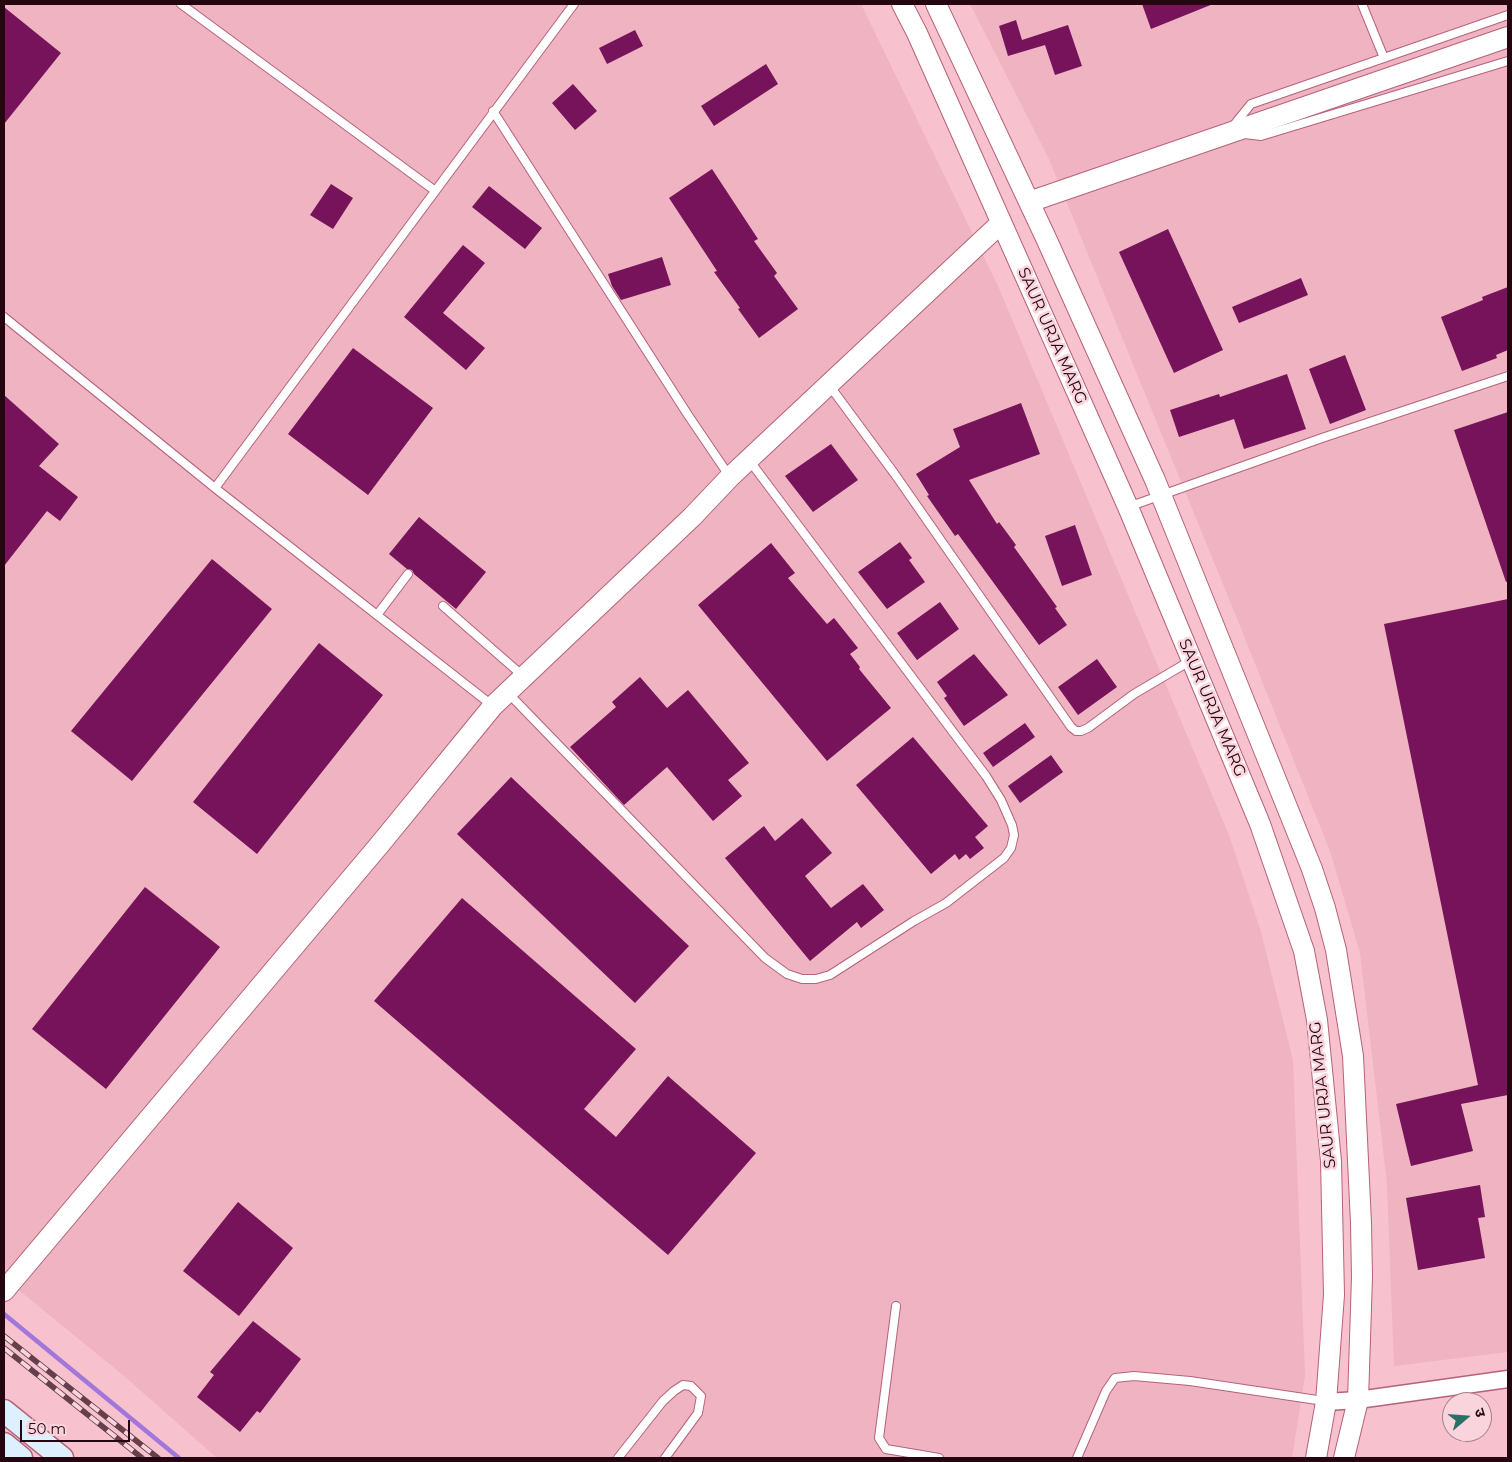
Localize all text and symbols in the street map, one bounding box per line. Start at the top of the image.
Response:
street label: SAUR URJA MARG [1013,265,1091,407]
street label: SAUR URJA MARG [1174,636,1250,780]
street label: SAUR URJA MARG [1306,1021,1340,1169]
north arrow [1442,1392,1492,1442]
text: उ [1470,1406,1490,1419]
scale bar [22,1410,132,1442]
text: 50 m [28,1419,66,1438]

